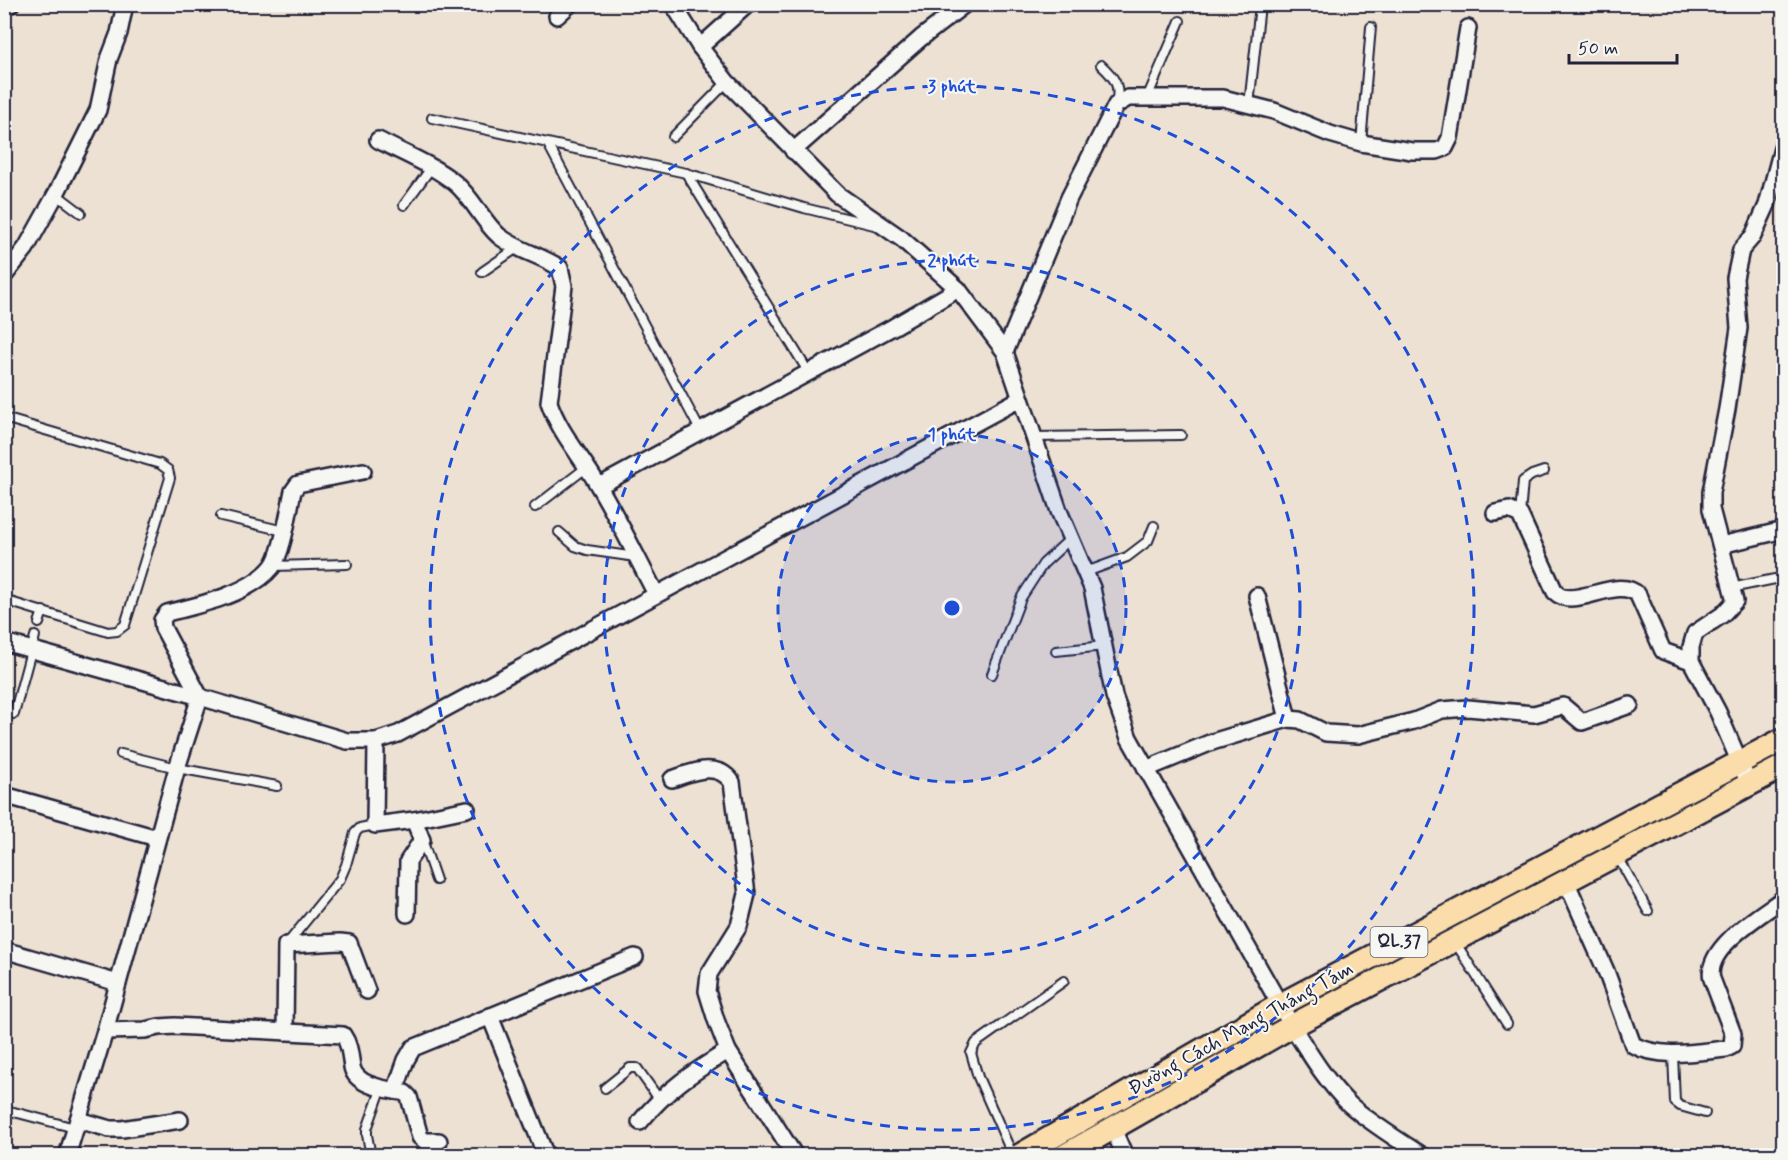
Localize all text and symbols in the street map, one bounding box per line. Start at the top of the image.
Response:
scale bar [1569,27,1677,65]
text: 50 m [1578,37,1618,61]
text: 3 phút [928,75,977,99]
text: 2 phút [927,249,977,273]
text: 1 phút [928,423,977,447]
centre of rings [942,598,962,618]
road number: QL.37 [1370,927,1428,957]
street label: Đường Cách Mạng Tháng Tám [1123,956,1359,1104]

